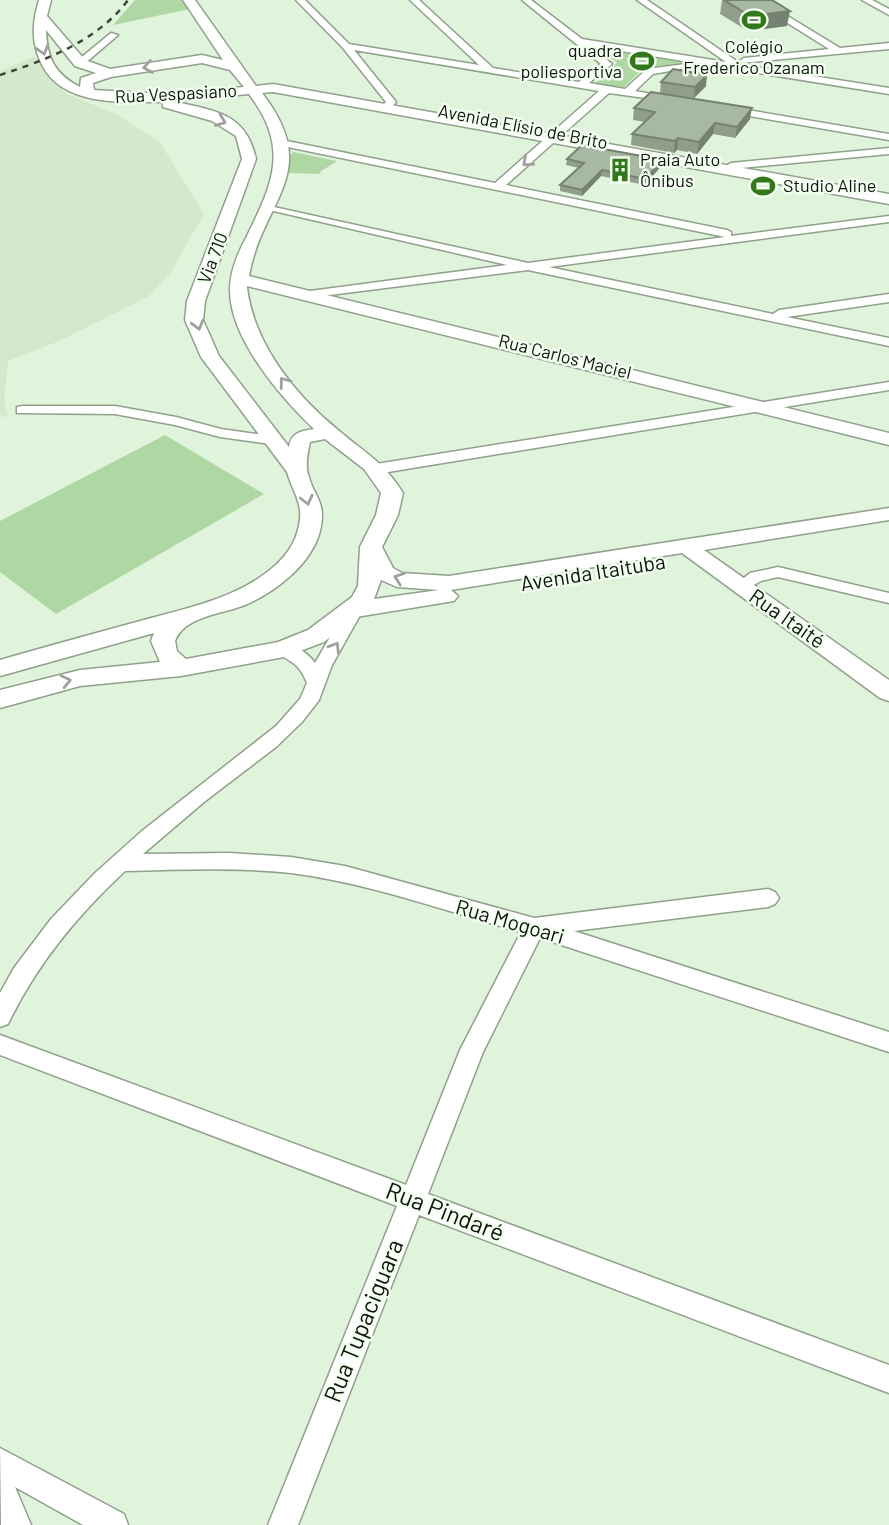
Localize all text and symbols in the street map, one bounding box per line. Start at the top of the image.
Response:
sports icon: Colégio Frederico Ozanam [740,6,768,34]
place label: Colégio Frederico Ozanam [683,35,825,78]
place label: quadra poliesportiva [520,39,622,82]
one-way arrow [34,44,49,56]
sports icon: quadra poliesportiva [628,47,656,75]
one-way arrow [142,59,154,74]
street label: Rua Vespasiano [114,79,238,107]
street label: Avenida Elísio de Brito [437,99,610,153]
one-way arrow [214,113,226,127]
place label: Praia Auto Ônibus [640,148,720,191]
one-way arrow [522,154,535,166]
building icon: Praia Auto Ônibus [606,156,634,184]
sports icon: Studio Aline [749,172,777,200]
place label: Studio Aline [783,174,876,196]
street label: Via 710 [192,229,232,286]
one-way arrow [190,318,204,330]
street label: Rua Carlos Maciel [497,329,634,383]
one-way arrow [279,377,292,389]
one-way arrow [299,494,314,506]
street label: Avenida Itaituba [519,548,667,595]
one-way arrow [394,572,406,586]
street label: Rua Itaité [745,583,831,653]
one-way arrow [327,641,340,654]
one-way arrow [60,675,72,689]
street label: Rua Mogoari [453,893,568,948]
street label: Rua Pindaré [382,1175,509,1246]
street label: Rua Tupaciguara [317,1235,408,1406]

